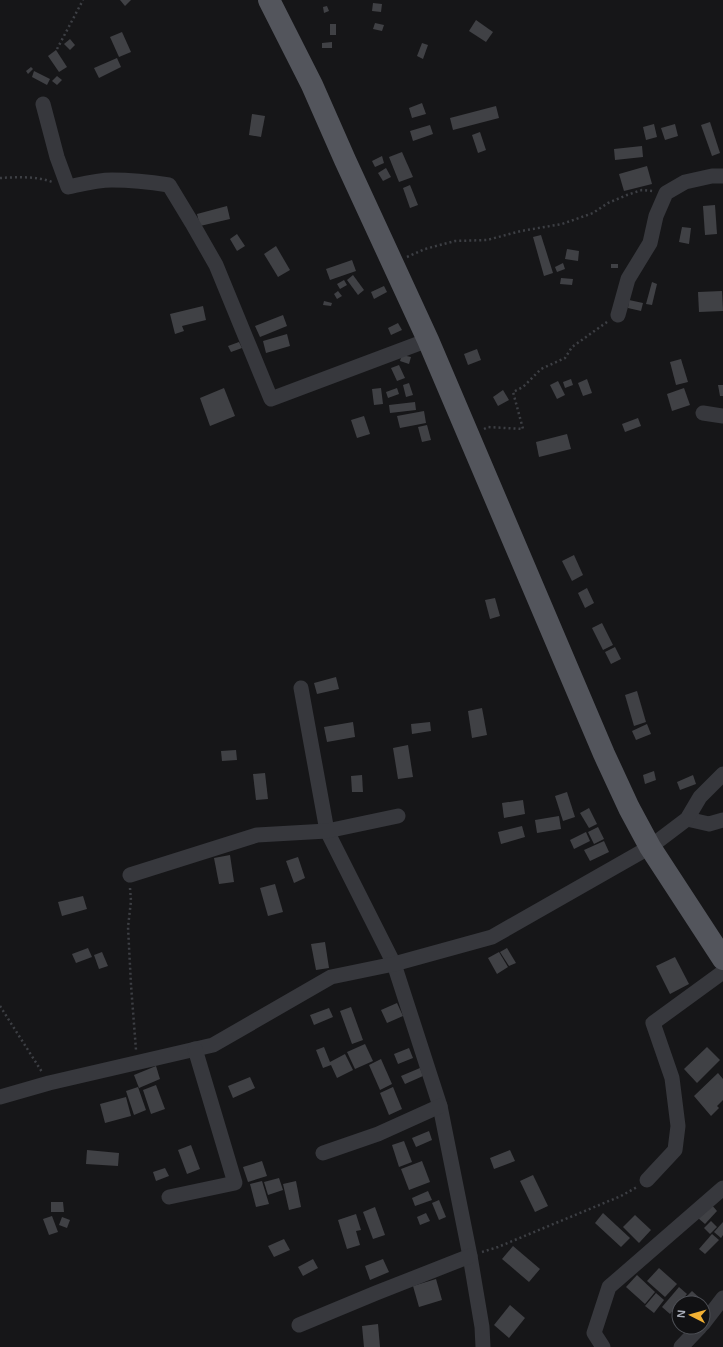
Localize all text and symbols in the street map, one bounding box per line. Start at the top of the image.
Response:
north arrow [671,1295,711,1335]
text: N [675,1309,687,1319]

